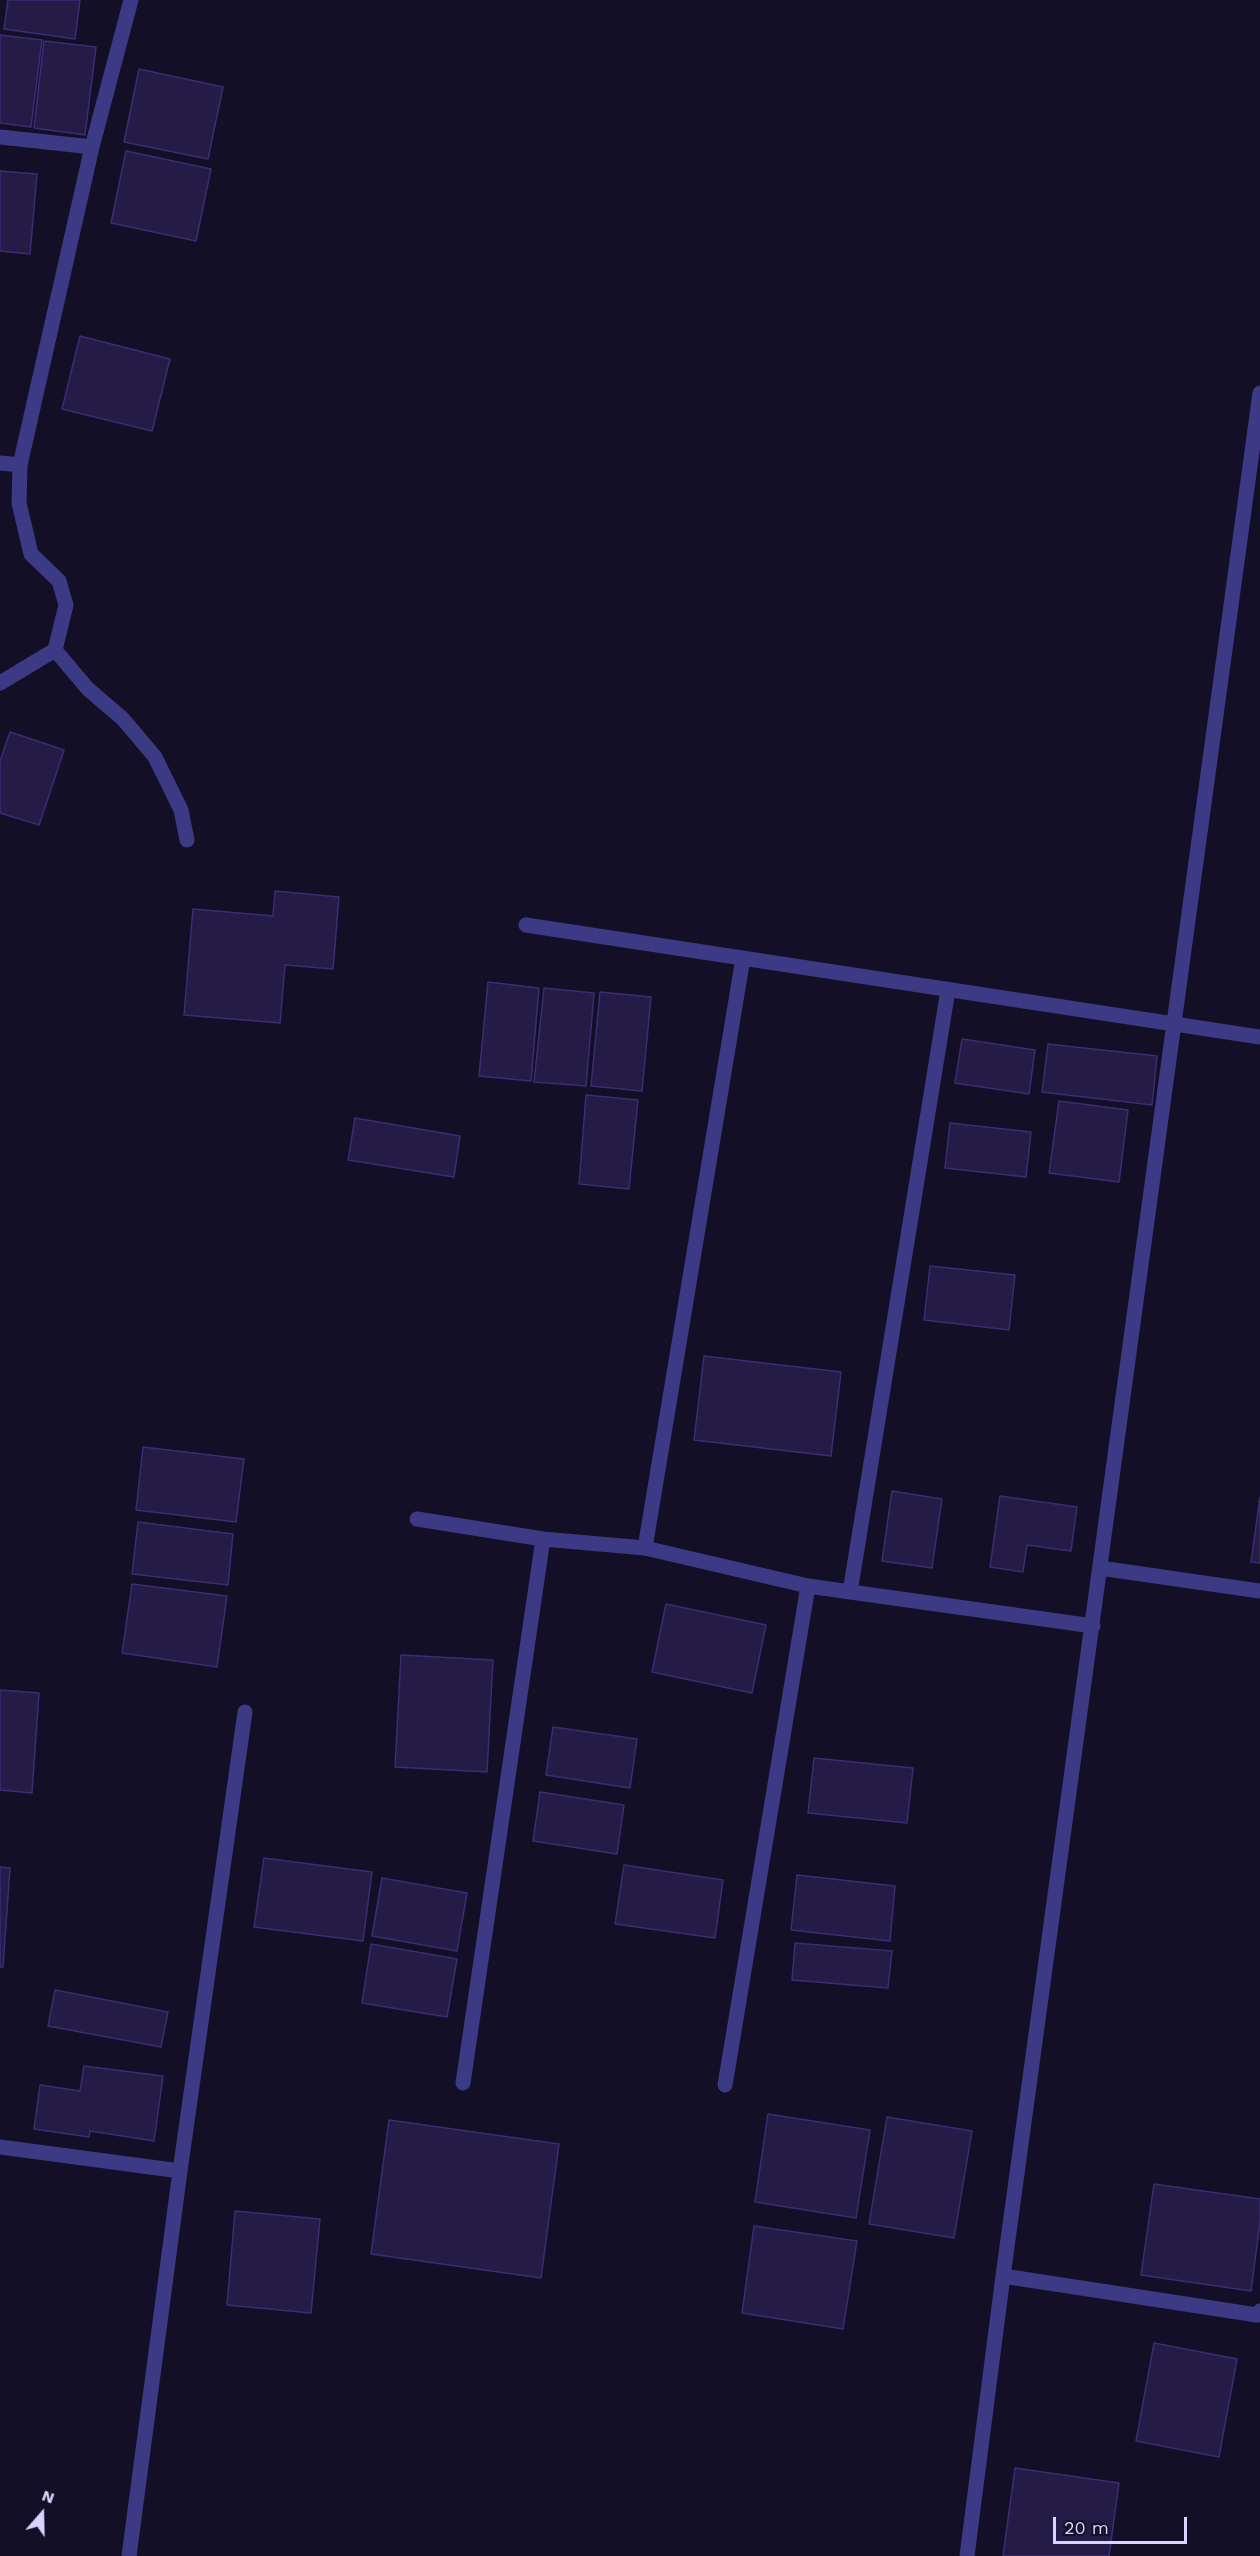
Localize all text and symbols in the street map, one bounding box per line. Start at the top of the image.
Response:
north arrow [12,2484,72,2544]
text: N [39,2486,57,2508]
scale bar [1056,2505,1190,2543]
text: 20 m [1064,2517,1109,2538]

